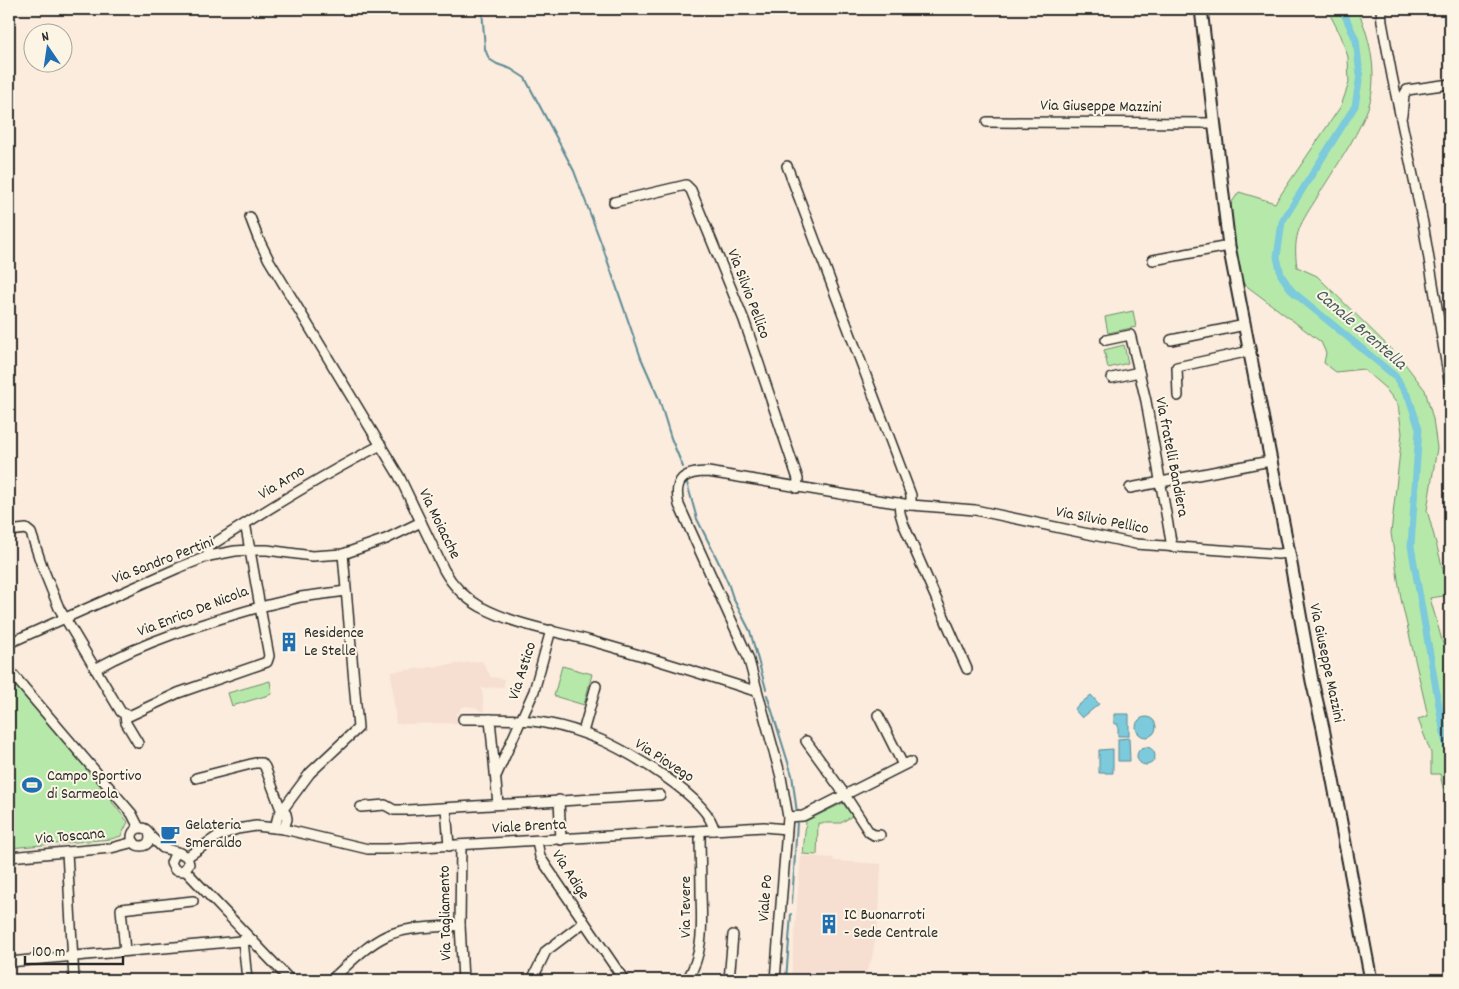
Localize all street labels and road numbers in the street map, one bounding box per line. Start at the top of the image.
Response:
street label: Via Giuseppe Mazzini [1040,94,1162,120]
street label: Via Silvio Pellico [720,246,776,342]
street label: Via fratelli Bandiera [1148,395,1194,519]
street label: Via Arno [254,460,310,506]
street label: Via Moiacche [412,485,466,563]
street label: Via Silvio Pellico [1053,501,1151,541]
street label: Via Sandro Pertini [109,531,217,591]
street label: Via Enrico De Nicola [134,580,252,644]
street label: Via Giuseppe Mazzini [1302,601,1350,725]
street label: Via Astico [503,639,543,703]
street label: Via Piovego [630,733,698,789]
street label: Viale Brenta [491,814,567,840]
street label: Via Toscana [34,822,106,851]
street label: Via Adige [545,846,595,904]
street label: Via Tagliamento [434,865,458,961]
street label: Viale Po [753,874,779,922]
street label: Via Tevere [675,876,698,938]

